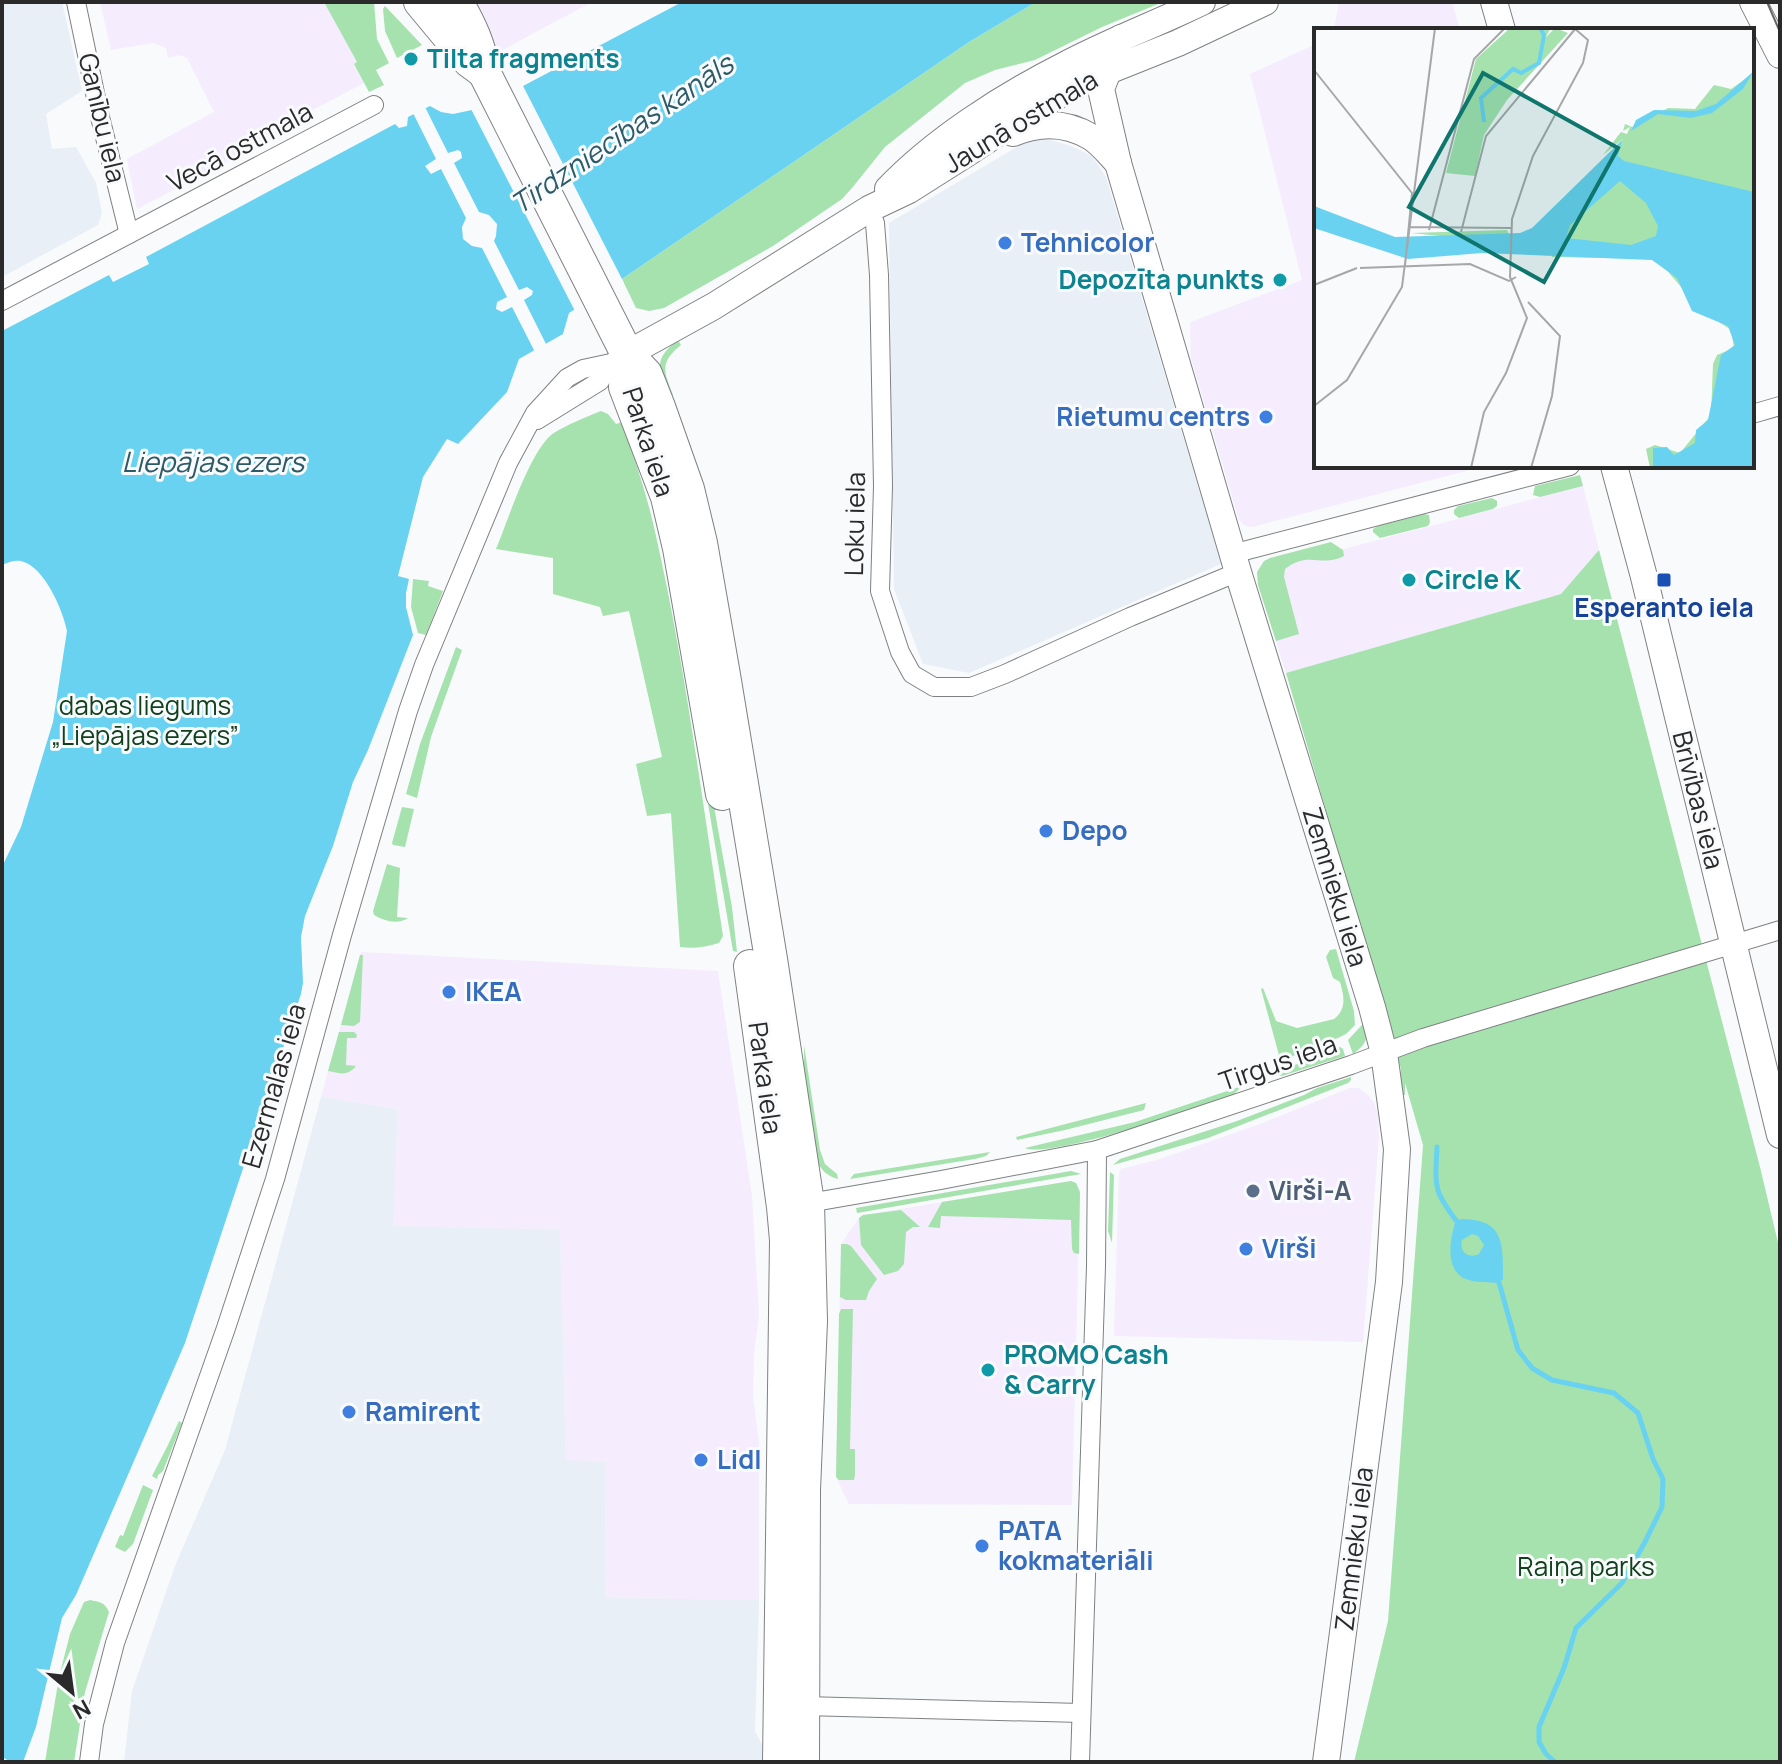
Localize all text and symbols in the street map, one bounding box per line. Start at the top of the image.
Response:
inset map [1314,28,1754,468]
place label: Tilta fragments [427,40,620,76]
water label: Tirdzniecības kanāls [503,43,742,222]
street label: Ganību iela [71,49,135,186]
marker: Tilta fragments [402,50,420,68]
street label: Jaunā ostmala [937,61,1104,181]
street label: Vecā ostmala [161,93,318,199]
place label: Tehnicolor [1021,224,1155,260]
marker: Tehnicolor [996,234,1014,252]
place label: Depozīta punkts [1058,261,1264,297]
marker: Depozīta punkts [1271,271,1289,289]
street label: Parka iela [614,382,684,501]
place label: Rietumu centrs [1056,398,1250,434]
marker: Rietumu centrs [1257,408,1275,426]
water label: Liepājas ezers [122,442,307,480]
street label: Loku iela [835,472,873,576]
place label: Circle K [1425,561,1521,597]
marker: Circle K [1400,571,1418,589]
marker: Esperanto iela [1655,571,1673,589]
place label: Esperanto iela [1574,589,1754,625]
park label: dabas liegums „Liepājas ezers” [51,687,239,753]
street label: Brīvības iela [1664,727,1734,873]
street label: Zemnieku iela [1295,803,1377,971]
place label: Depo [1062,812,1128,848]
marker: Depo [1037,822,1055,840]
place label: IKEA [465,973,522,1009]
marker: IKEA [440,983,458,1001]
street label: Ezermalas iela [232,999,314,1172]
street label: Parka iela [740,1019,792,1136]
street label: Tirgus iela [1214,1025,1341,1099]
place label: Virši-A [1269,1172,1352,1208]
marker: Virši-A [1244,1182,1262,1200]
place label: Virši [1262,1230,1317,1266]
marker: Virši [1237,1240,1255,1258]
place label: PROMO Cash & Carry [1004,1336,1169,1402]
marker: PROMO Cash & Carry [979,1361,997,1379]
place label: Ramirent [365,1393,481,1429]
marker: Ramirent [340,1403,358,1421]
place label: Lidl [717,1441,762,1477]
marker: Lidl [692,1451,710,1469]
street label: Zemnieku iela [1325,1465,1381,1633]
place label: PATA kokmateriāli [998,1512,1154,1578]
marker: PATA kokmateriāli [973,1537,991,1555]
park label: Raiņa parks [1517,1548,1655,1584]
north arrow [32,1652,112,1732]
text: N [68,1693,96,1726]

